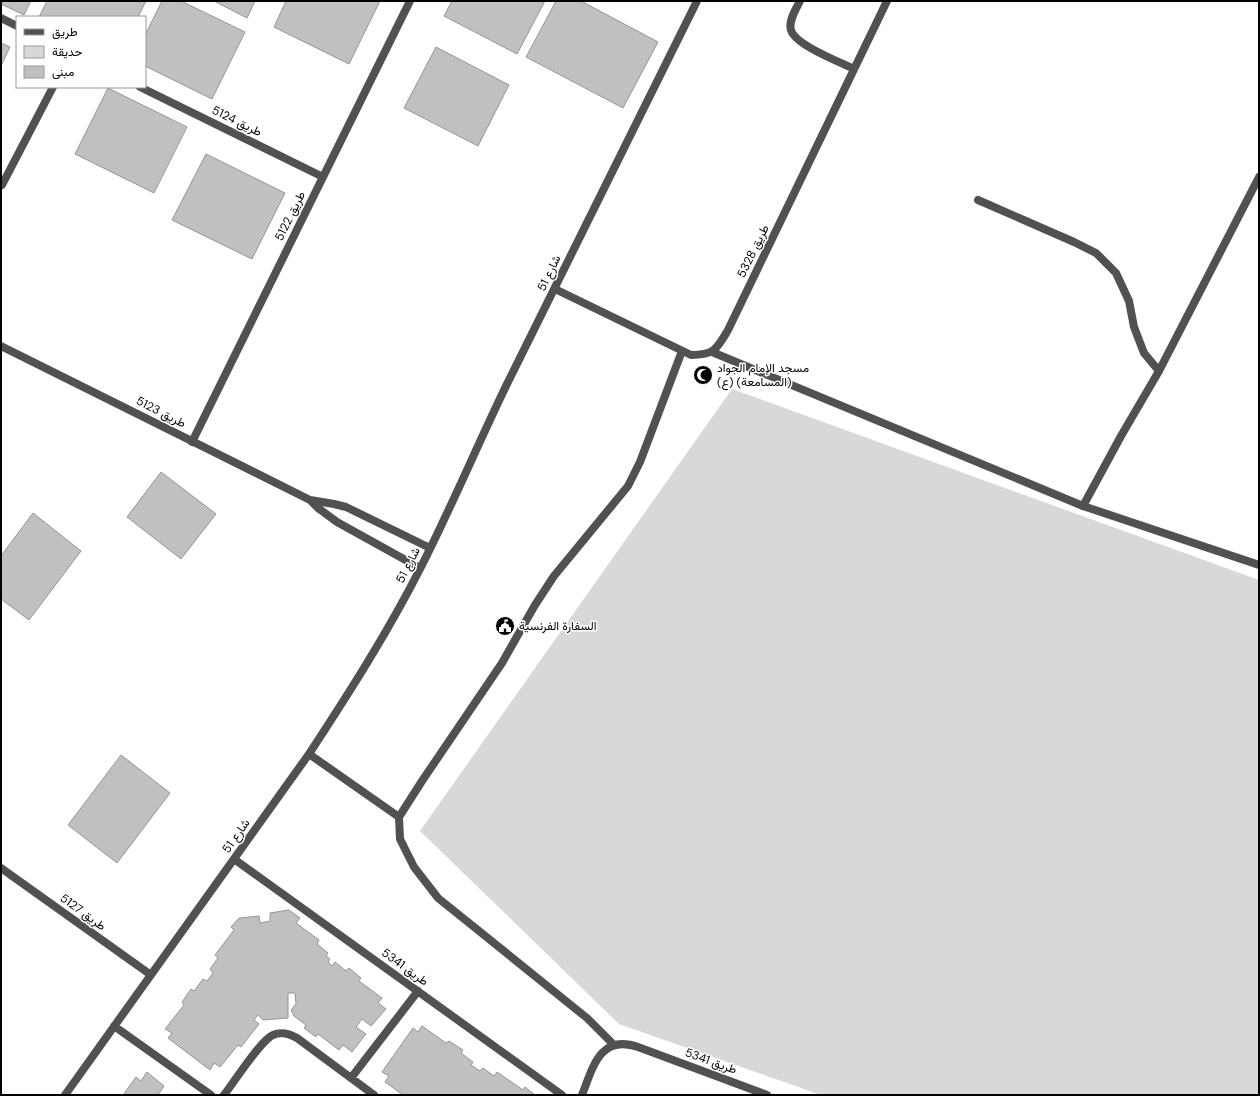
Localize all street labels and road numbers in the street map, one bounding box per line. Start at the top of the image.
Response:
street label: طريق 5124 [209,102,265,140]
street label: طريق 5122 [271,188,309,244]
street label: طريق 5328 [733,222,773,280]
street label: شارع 51 [533,252,566,294]
street label: طريق 5123 [133,393,189,431]
street label: شارع 51 [392,544,425,586]
street label: شارع 51 [218,816,254,857]
street label: طريق 5127 [57,890,109,934]
street label: طريق 5341 [378,945,432,989]
street label: طريق 5341 [683,1044,739,1078]

